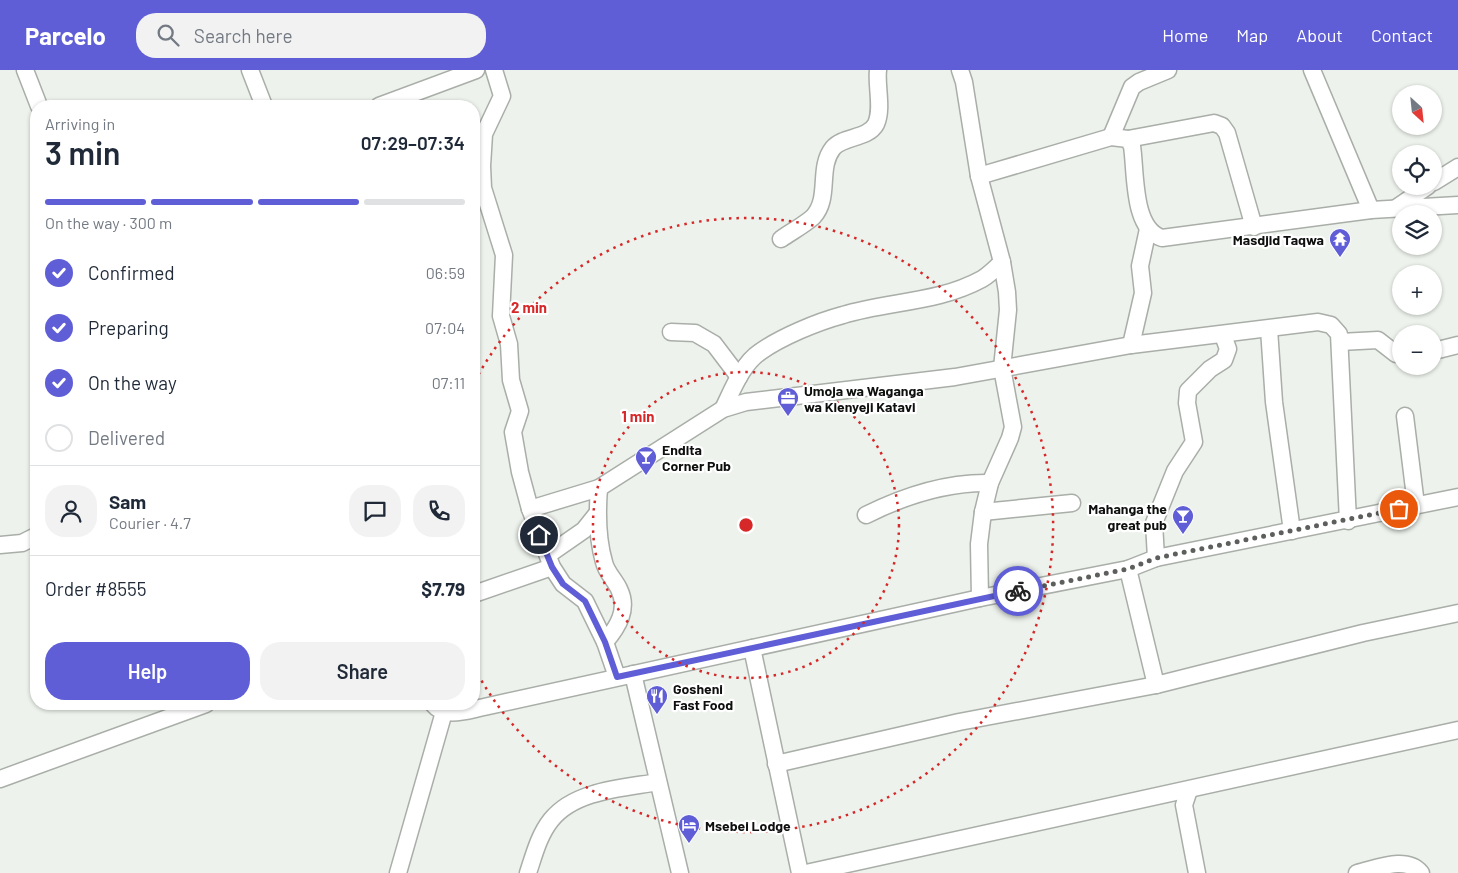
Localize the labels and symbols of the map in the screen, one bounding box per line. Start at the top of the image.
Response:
north arrow [1392,85,1442,135]
temple icon: Masdjid Taqwa [1328,227,1352,258]
place label: Masdjid Taqwa [1233,231,1324,248]
text: 2 min [511,298,547,316]
place label: Umoja wa Waganga wa Kienyeji Katavi [804,382,924,415]
office icon: Umoja wa Waganga wa Kienyeji Katavi [776,386,800,417]
text: 1 min [622,407,654,425]
place label: Endita Corner Pub [662,441,731,474]
bar icon: Endita Corner Pub [634,445,658,476]
pin [1378,488,1420,530]
place label: Mahanga the great pub [1088,500,1167,533]
bar icon: Mahanga the great pub [1171,504,1195,535]
pin [518,514,560,556]
centre of rings [737,516,755,534]
courier [993,566,1043,616]
place label: Gosheni Fast Food [673,680,733,713]
restaurant icon: Gosheni Fast Food [645,684,669,715]
hotel icon: Msebei Lodge [677,813,701,844]
place label: Msebei Lodge [705,817,791,834]

